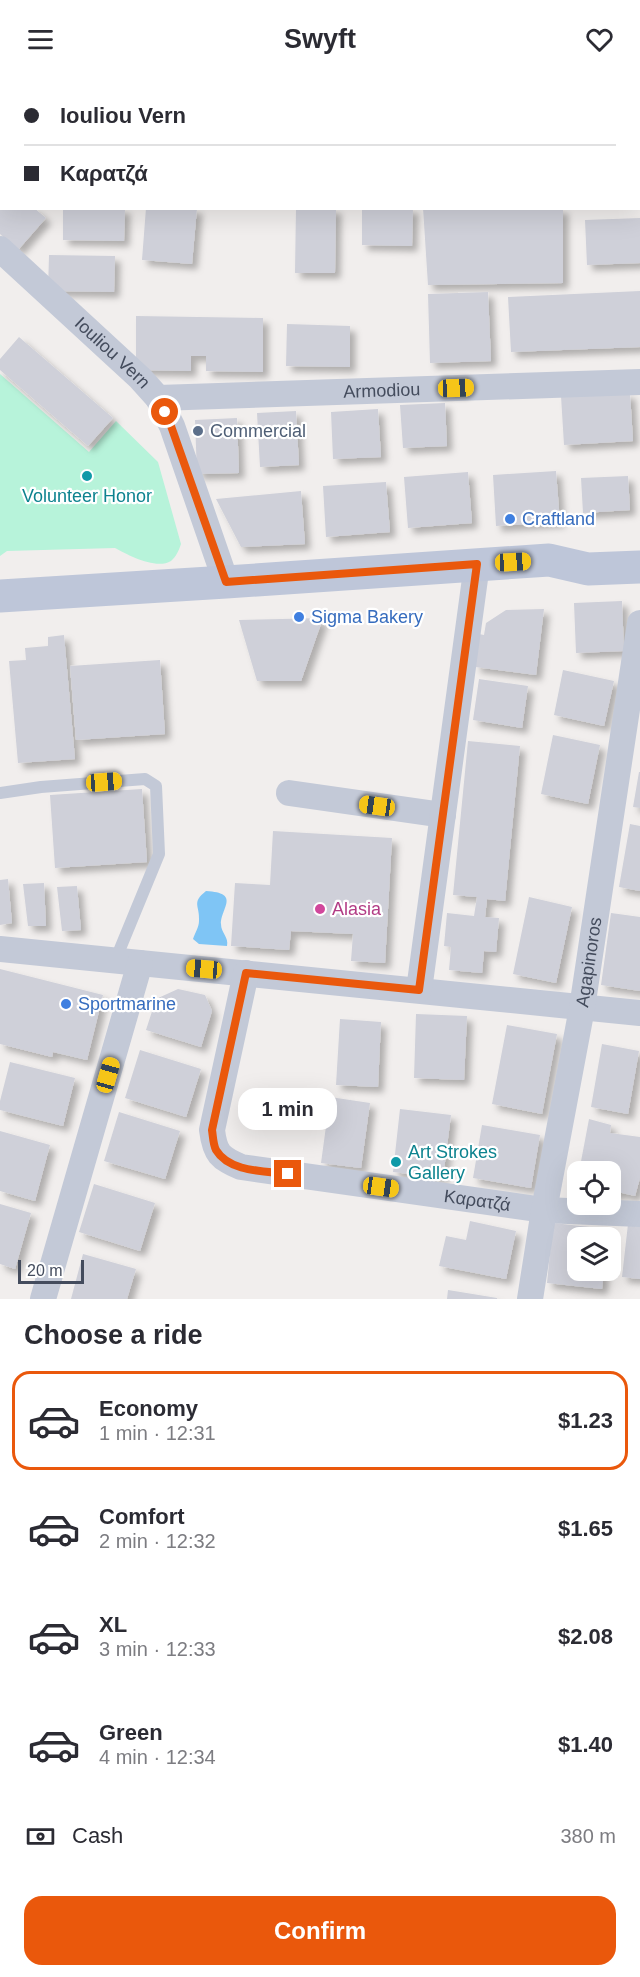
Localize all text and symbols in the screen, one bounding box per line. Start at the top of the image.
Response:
icon: menu [24,23,57,56]
icon: heart [583,23,616,56]
text: Swyft [284,24,356,54]
text: Iouliou Vern [60,103,186,128]
text: Καρατζά [60,161,148,186]
street label: Iouliou Vern [71,313,154,392]
car [438,378,474,398]
street label: Armodiou [343,379,421,402]
route start [151,398,178,425]
place label: Commercial [210,421,306,441]
marker: Commercial [191,424,205,438]
marker: Volunteer Honor [80,469,94,483]
place label: Volunteer Honor [22,486,152,506]
place label: Craftland [522,509,595,529]
marker: Craftland [503,512,517,526]
car [495,552,531,572]
place label: Sigma Bakery [311,607,423,627]
marker: Sigma Bakery [292,610,306,624]
car [85,772,123,792]
car [358,795,396,817]
place label: Alasia [332,899,382,919]
marker: Alasia [313,902,327,916]
street label: Agapinoros [572,916,606,1009]
car [185,958,223,980]
place label: Sportmarine [78,994,176,1014]
marker: Sportmarine [59,997,73,1011]
car [94,1055,122,1095]
callout: 1 min [238,1087,338,1129]
text: 1 min [261,1098,314,1120]
place label: Art Strokes Gallery [408,1142,497,1183]
marker: Art Strokes Gallery [389,1155,403,1169]
route end [274,1160,301,1187]
map controls [567,1161,621,1281]
button: locate [567,1161,621,1215]
car [362,1176,400,1198]
street label: Καρατζά [443,1186,512,1215]
button: layers [567,1227,621,1281]
scale bar [18,1257,84,1284]
text: 20 m [27,1262,63,1279]
text: Choose a ride [24,1320,203,1350]
icon: car [27,1394,81,1448]
text: Economy [99,1396,198,1421]
text: $1.23 [558,1408,613,1433]
text: 1 min · 12:31 [99,1422,216,1444]
icon: car [27,1502,81,1556]
text: Comfort [99,1504,185,1529]
text: $1.65 [558,1516,613,1541]
text: 2 min · 12:32 [99,1530,216,1552]
icon: car [27,1610,81,1664]
text: XL [99,1612,127,1637]
text: $2.08 [558,1624,613,1649]
text: 3 min · 12:33 [99,1638,216,1660]
icon: car [27,1718,81,1772]
text: Green [99,1720,163,1745]
text: $1.40 [558,1732,613,1757]
text: 4 min · 12:34 [99,1746,216,1768]
icon: cash [24,1820,57,1853]
text: Cash [72,1823,123,1848]
text: 380 m [560,1825,616,1847]
button: Confirm [24,1896,616,1965]

